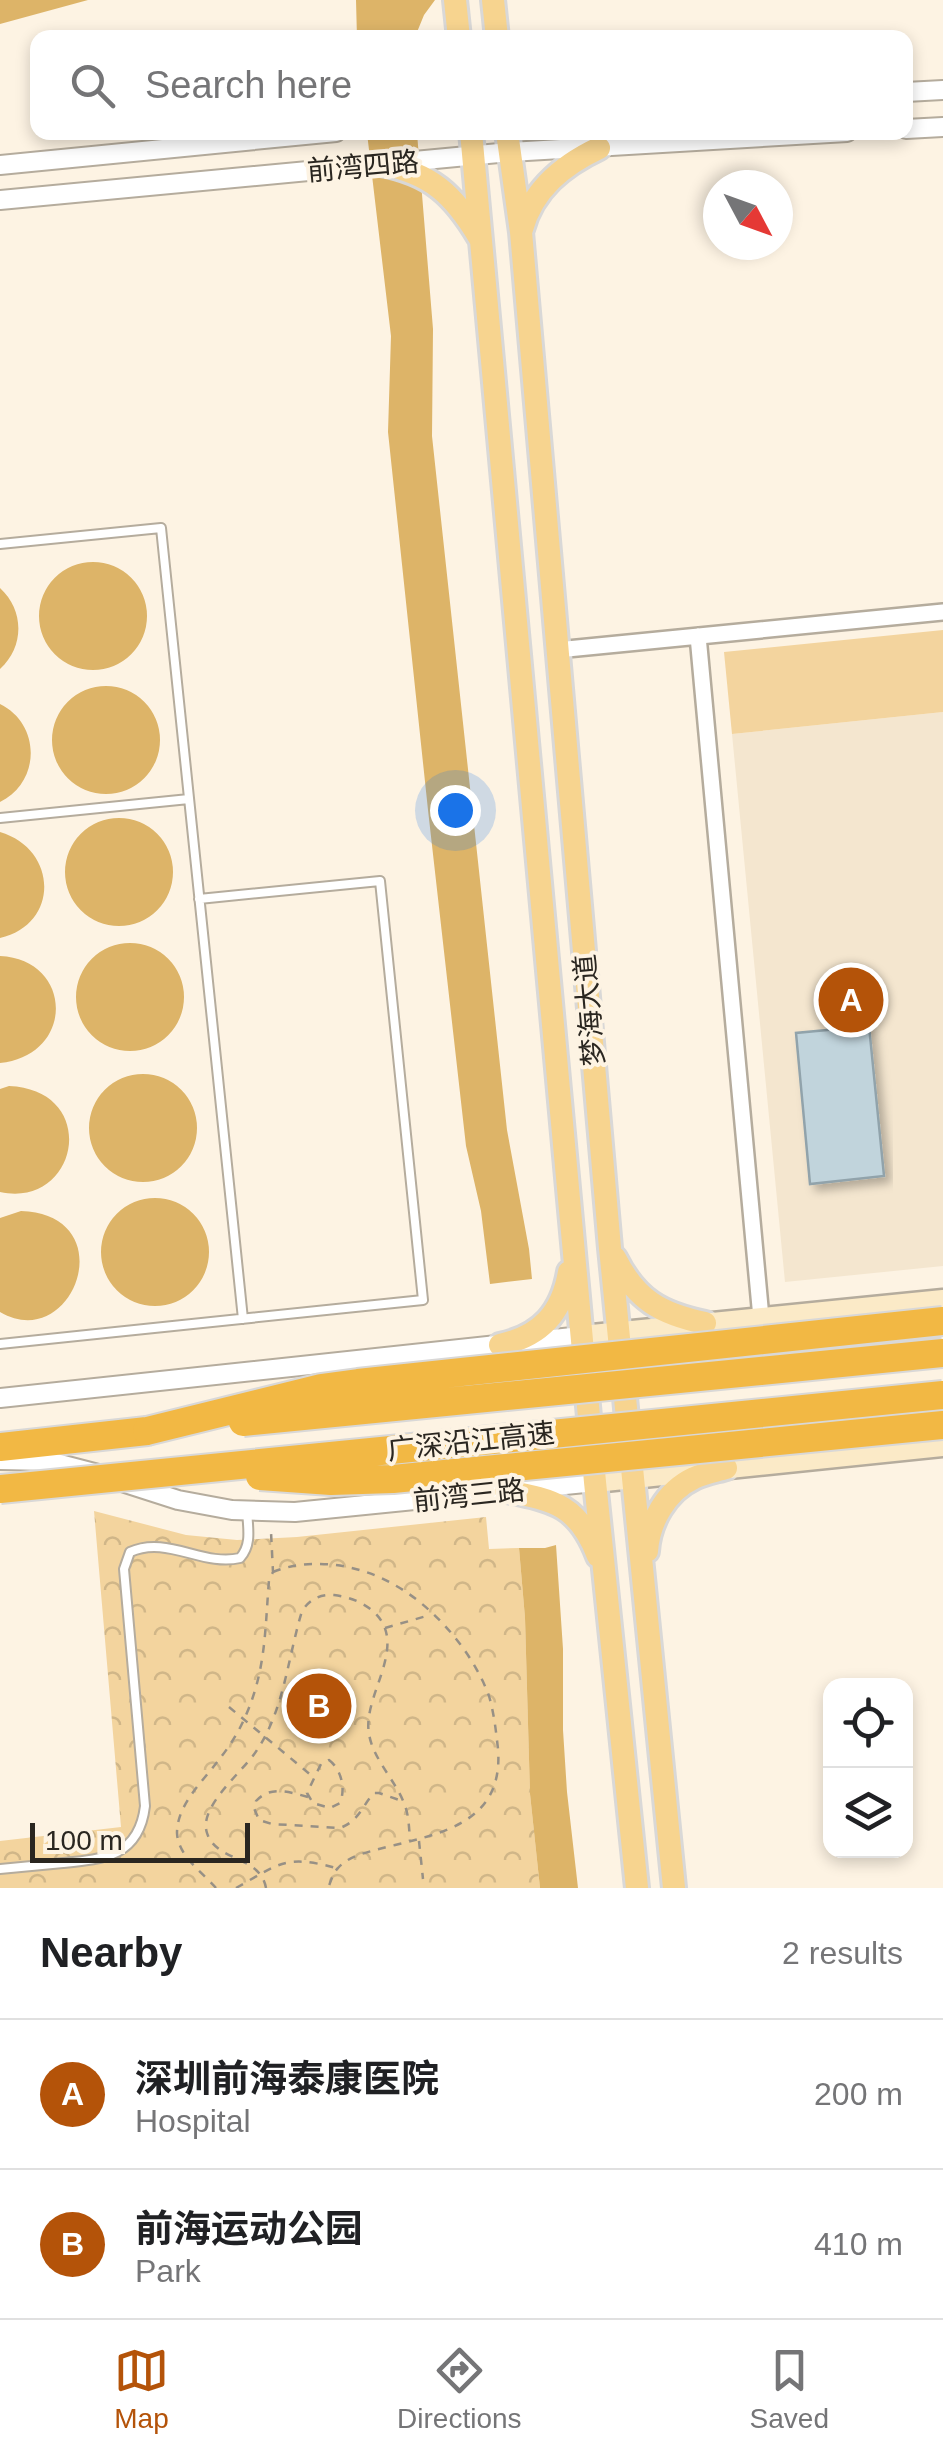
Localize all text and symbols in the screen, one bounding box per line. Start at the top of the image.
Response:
search box [30,30,913,140]
icon: search [65,58,120,113]
text: Search here [145,64,352,106]
street label: 前湾四路 [306,146,420,187]
north arrow [703,170,793,260]
your location [430,785,481,836]
street label: 梦海大道 [569,953,610,1067]
pin: A [818,962,884,1038]
street label: 广深沿江高速 [386,1417,556,1466]
street label: 前湾三路 [412,1474,526,1517]
pin: B [286,1668,352,1744]
map controls [823,1678,913,1858]
button: locate [823,1678,913,1768]
button: layers [823,1768,913,1858]
scale bar [30,1818,250,1862]
text: 100 m [45,1825,123,1856]
text: Nearby [40,1929,182,1976]
text: 2 results [782,1935,903,1971]
text: 深圳前海泰康医院 [135,2058,439,2100]
text: A [61,2076,84,2112]
text: 200 m [814,2076,903,2112]
text: Hospital [135,2103,251,2139]
text: 前海运动公园 [135,2208,363,2250]
text: B [61,2226,84,2262]
text: 410 m [814,2226,903,2262]
text: Park [135,2253,201,2289]
tab: Map [114,2343,169,2435]
tab: Directions [397,2343,522,2435]
tab: Saved [750,2343,829,2435]

